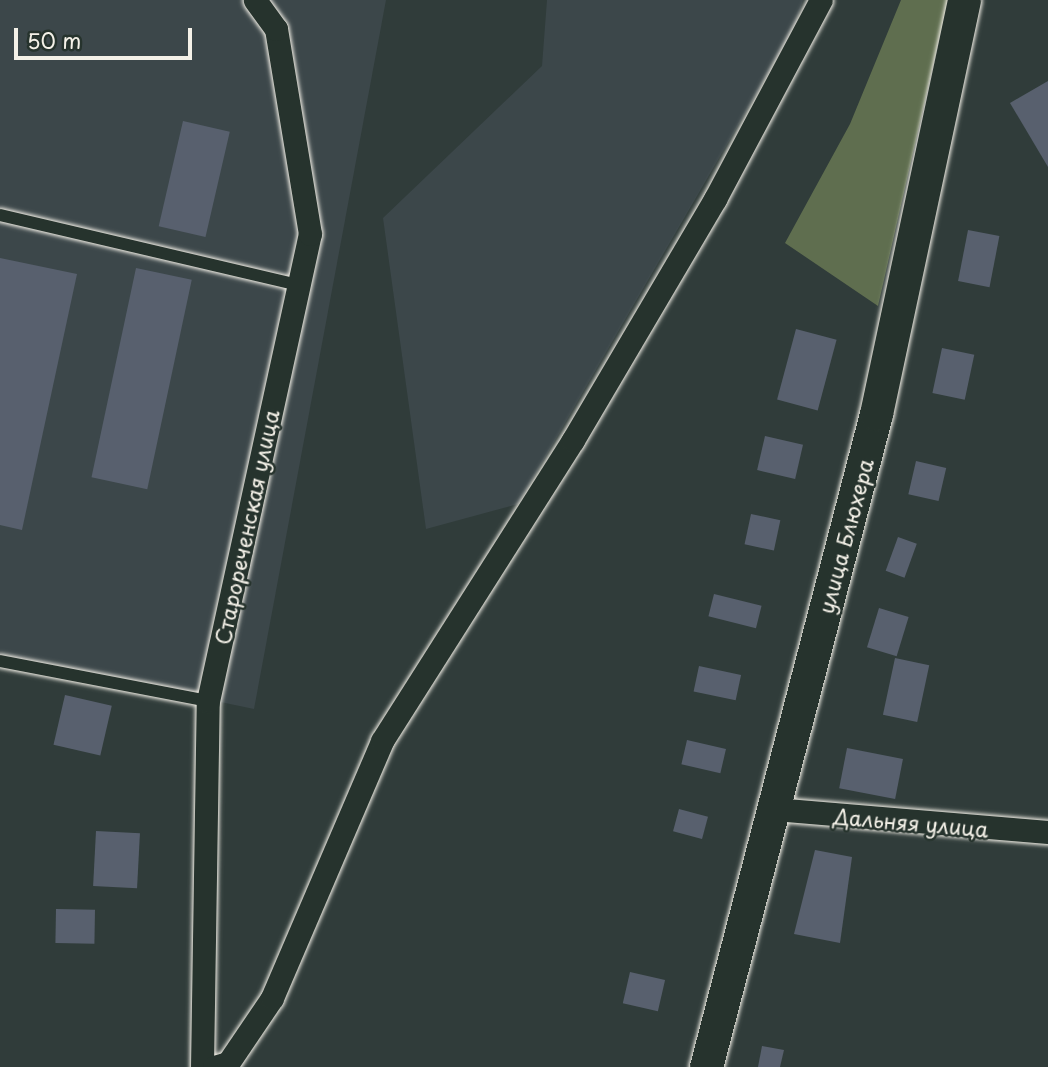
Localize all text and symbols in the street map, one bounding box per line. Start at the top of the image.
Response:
scale bar [18,14,196,58]
text: 50 m [27,24,81,56]
street label: Старореченская улица [209,407,283,647]
street label: улица Блюхера [812,455,878,617]
street label: Дальняя улица [832,803,990,841]

